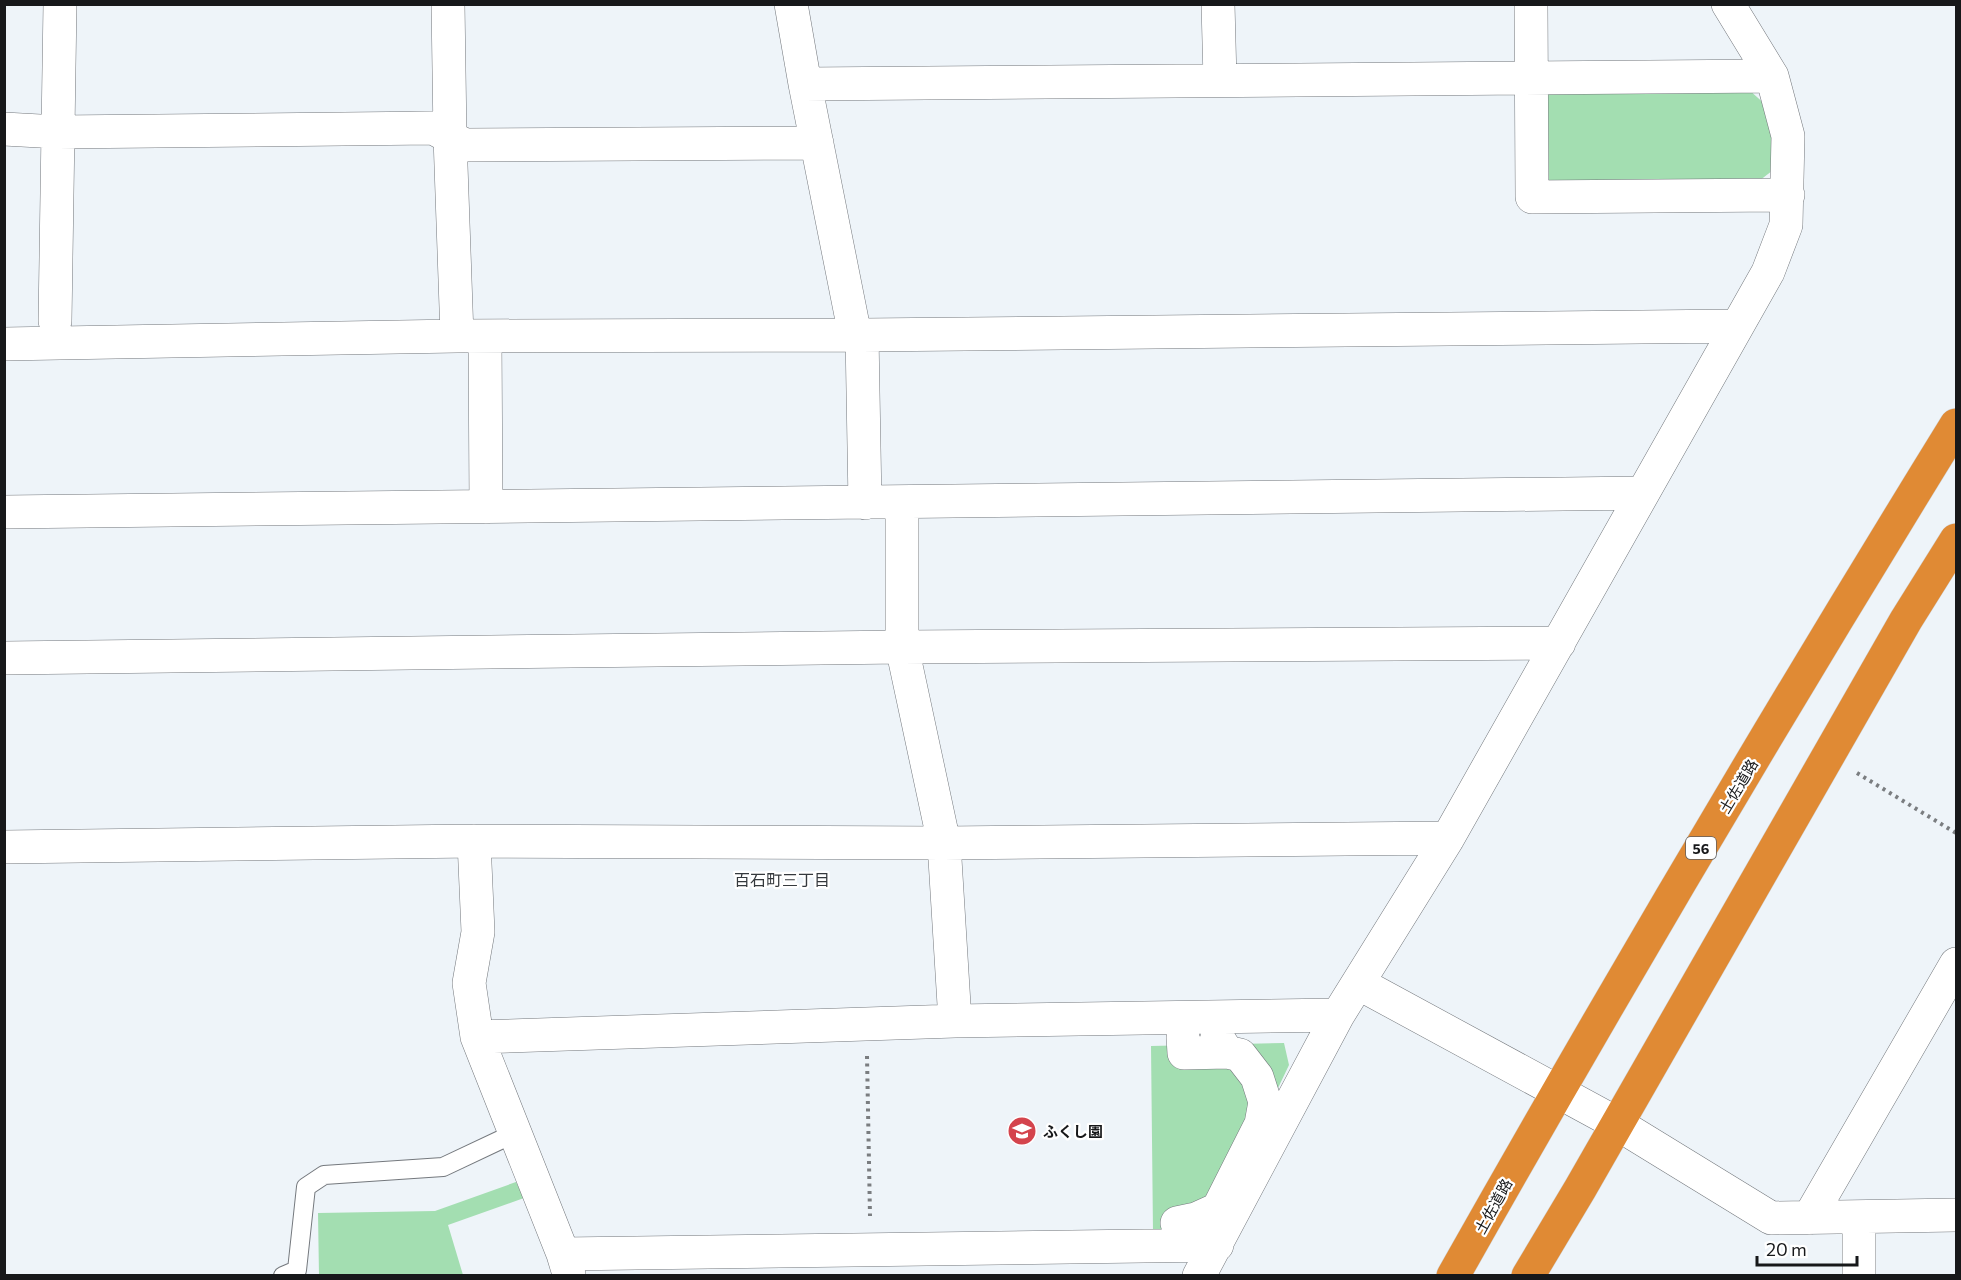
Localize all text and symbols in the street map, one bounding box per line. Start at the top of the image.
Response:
street label: 土佐道路 [1715,756,1761,816]
road number: 56 [1686,837,1716,859]
district label: 百石町三丁目 [734,870,830,889]
school or university icon: ふくし園 [1006,1115,1038,1147]
place label: ふくし園 [1043,1122,1103,1140]
street label: 土佐道路 [1471,1175,1515,1237]
scale bar [1757,1229,1858,1267]
text: 20 m [1766,1238,1807,1260]

